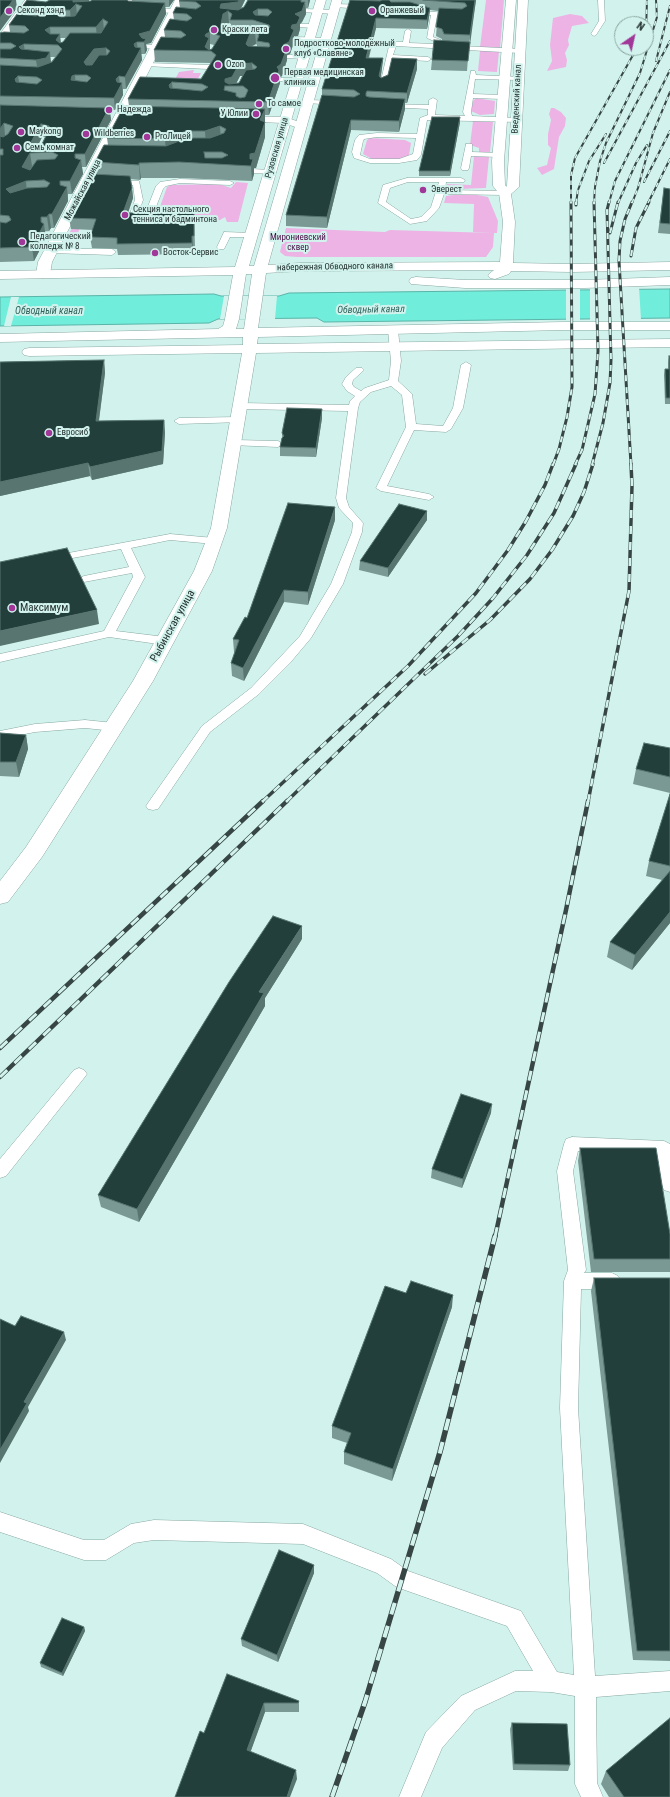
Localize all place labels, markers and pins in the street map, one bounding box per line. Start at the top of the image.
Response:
marker: Секонд хэнд [4,6,14,16]
place label: Секонд хэнд [17,6,64,16]
marker: Оранжевый [367,6,377,16]
place label: Оранжевый [380,6,424,16]
marker: Краски лета [209,25,219,35]
place label: Краски лета [222,25,268,35]
place label: Подростково-молодёжный клуб «Славяне» [294,39,395,60]
marker: Подростково-молодёжный клуб «Славяне» [281,44,291,54]
marker: Ozon [213,60,223,70]
place label: Ozon [226,60,244,70]
place label: Первая медицинская клиника [284,68,364,89]
marker: Первая медицинская клиника [269,72,281,84]
marker: То самое [254,99,264,109]
place label: То самое [267,99,301,109]
marker: Надежда [104,105,114,115]
place label: Надежда [117,105,151,115]
place label: У Юлии [220,109,248,119]
marker: У Юлии [251,109,261,119]
marker: Maykong [16,127,26,137]
place label: Maykong [29,127,61,137]
marker: Wildberries [81,129,91,139]
place label: Wildberries [94,129,134,139]
marker: ProЛицей [142,132,152,142]
place label: ProЛицей [155,132,191,142]
marker: Семь комнат [12,143,22,153]
place label: Семь комнат [25,143,74,153]
marker: Эверест [418,185,428,195]
place label: Эверест [431,185,462,195]
place label: Секция настольного тенниса и бадминтона [133,205,217,226]
marker: Секция настольного тенниса и бадминтона [120,210,130,220]
place label: Педагогический колледж № 8 [30,232,91,253]
marker: Педагогический колледж № 8 [17,237,27,247]
marker: Восток-Сервис [150,248,160,258]
place label: Восток-Сервис [163,248,218,258]
marker: Евросиб [44,428,54,438]
place label: Евросиб [57,428,88,438]
place label: Максимум [20,601,68,615]
marker: Максимум [7,603,17,613]

